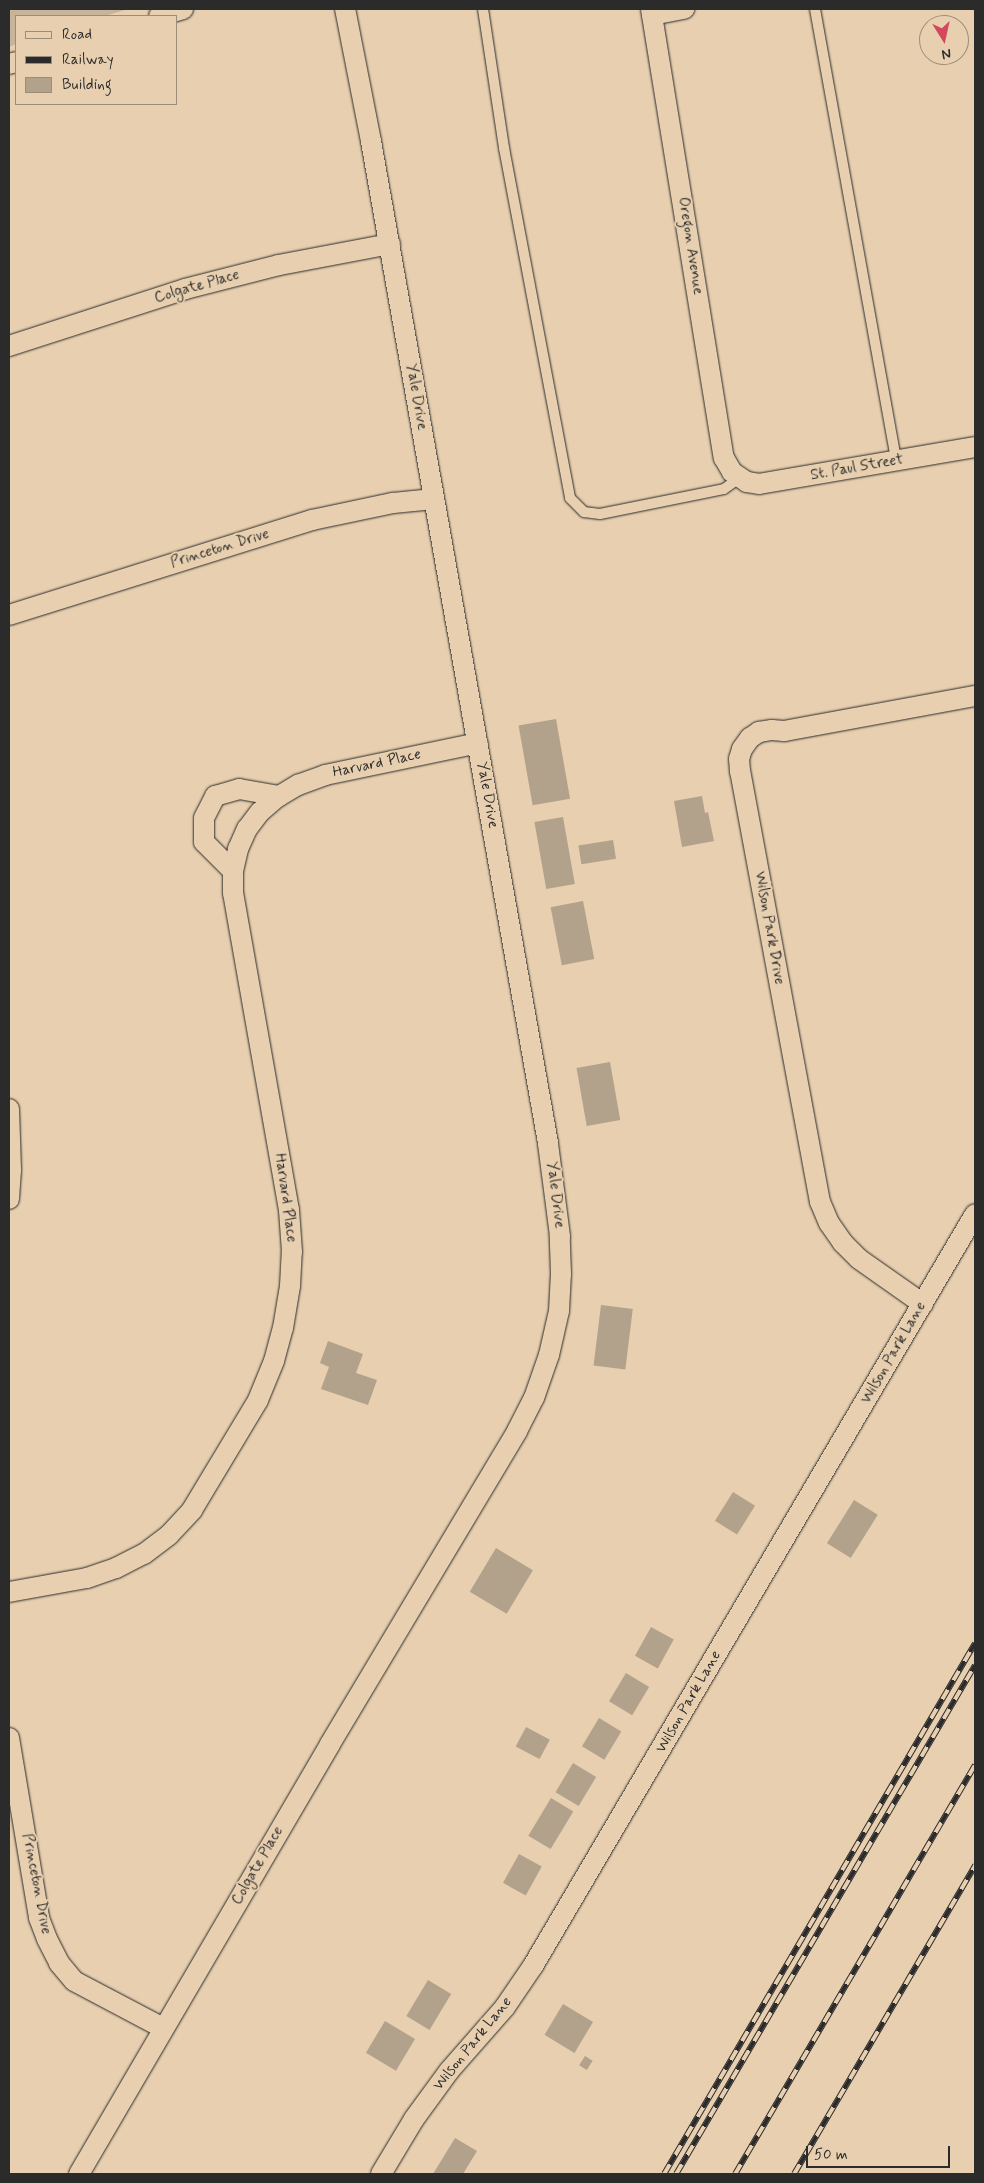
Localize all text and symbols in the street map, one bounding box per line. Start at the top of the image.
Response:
legend [15,15,178,105]
north arrow [919,15,969,65]
text: Road [62,25,92,45]
text: N [940,44,953,63]
text: Railway [62,50,114,70]
text: Building [62,75,112,95]
street label: Oregon Avenue [673,196,707,296]
street label: Colgate Place [152,266,242,308]
street label: Yale Drive [401,363,431,431]
street label: St. Paul Street [810,451,904,485]
street label: Princeton Drive [169,525,271,573]
street label: Harvard Place [332,746,422,782]
street label: Yale Drive [472,761,502,829]
street label: Wilson Park Drive [750,872,788,984]
street label: Harvard Place [270,1153,300,1243]
street label: Yale Drive [542,1161,568,1229]
street label: Wilson Park Lane [859,1301,929,1405]
street label: Wilson Park Lane [654,1650,724,1754]
street label: Colgate Place [228,1823,288,1909]
street label: Princeton Drive [17,1832,55,1936]
street label: Wilson Park Lane [431,1995,515,2093]
scale bar [809,2136,953,2168]
text: 50 m [814,2145,848,2165]

